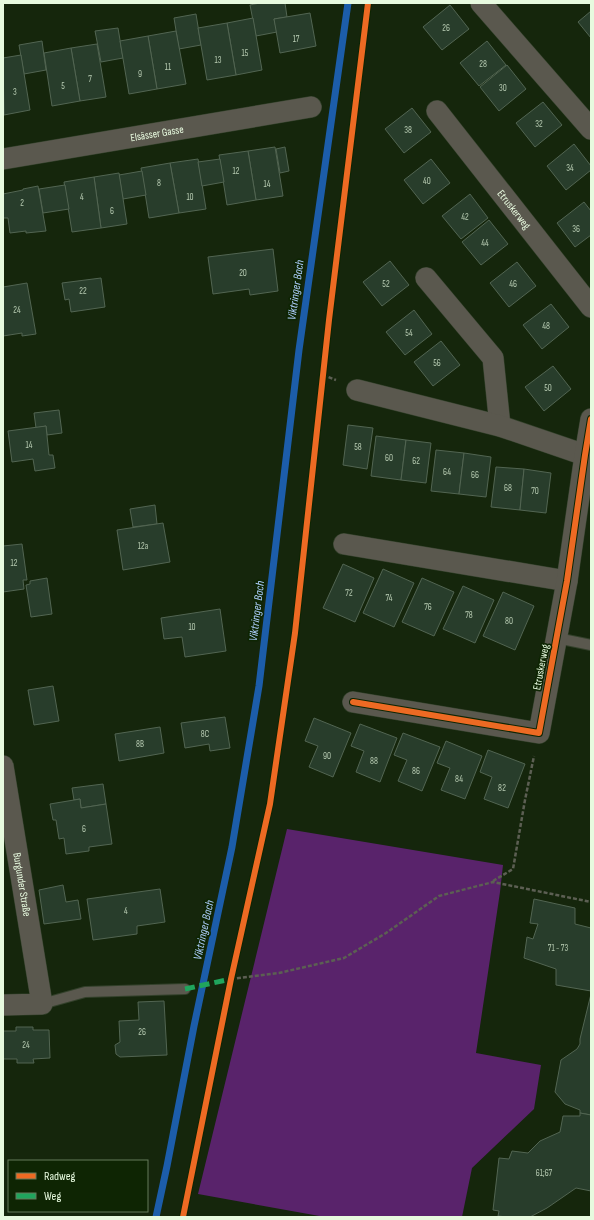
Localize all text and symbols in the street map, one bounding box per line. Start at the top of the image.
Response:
house number: 26 [442,23,450,34]
house number: 17 [293,34,300,45]
house number: 15 [242,48,249,59]
house number: 13 [215,55,222,66]
house number: 28 [479,59,487,70]
house number: 11 [165,62,172,73]
house number: 9 [138,69,142,80]
house number: 7 [88,74,92,85]
house number: 5 [61,81,65,92]
house number: 30 [499,83,507,94]
house number: 3 [13,87,17,98]
house number: 32 [535,119,543,130]
street label: Elsässer Gasse [129,122,184,144]
house number: 38 [404,125,412,136]
house number: 34 [566,163,574,174]
house number: 12 [233,166,240,177]
house number: 40 [423,176,431,187]
house number: 8 [157,178,161,189]
house number: 14 [264,179,271,190]
street label: Etruskerweg [495,187,534,232]
house number: 4 [80,192,84,203]
house number: 10 [186,192,194,203]
house number: 2 [20,198,24,209]
house number: 6 [110,206,114,217]
house number: 42 [461,212,469,223]
house number: 36 [572,224,580,235]
house number: 44 [481,238,489,249]
water label: Viktringer Bach [284,259,308,321]
house number: 20 [239,268,247,279]
house number: 52 [382,279,390,290]
house number: 46 [509,279,517,290]
house number: 22 [79,286,87,297]
house number: 24 [13,305,21,316]
house number: 48 [542,321,550,332]
house number: 54 [405,328,413,339]
house number: 56 [433,358,441,369]
house number: 50 [544,383,552,394]
house number: 14 [26,440,33,451]
house number: 58 [354,442,362,453]
house number: 60 [385,453,393,464]
house number: 62 [412,456,420,467]
house number: 64 [443,467,451,478]
house number: 66 [471,470,479,481]
house number: 68 [504,483,512,494]
house number: 70 [531,486,539,497]
house number: 12a [138,541,148,552]
house number: 12 [11,558,18,569]
water label: Viktringer Bach [246,580,268,642]
house number: 72 [345,588,353,599]
house number: 74 [386,593,393,604]
house number: 76 [424,602,432,613]
house number: 78 [465,610,473,621]
house number: 80 [505,616,513,627]
house number: 10 [188,622,196,633]
street label: Etruskerweg [530,642,552,691]
house number: 8C [201,729,209,740]
house number: 8B [136,739,144,750]
house number: 90 [323,751,331,762]
house number: 88 [370,756,378,767]
house number: 86 [412,766,420,777]
house number: 84 [455,774,463,785]
house number: 82 [498,783,506,794]
house number: 6 [82,824,86,835]
street label: Burgunder Straße [11,852,34,917]
water label: Viktringer Bach [190,899,218,961]
house number: 4 [124,906,128,917]
house number: 71 - 73 [548,943,568,954]
house number: 26 [138,1027,146,1038]
house number: 24 [22,1040,30,1051]
legend [8,1160,148,1212]
house number: 61;67 [536,1168,553,1179]
text: Radweg [44,1169,76,1184]
text: Weg [44,1189,61,1204]

